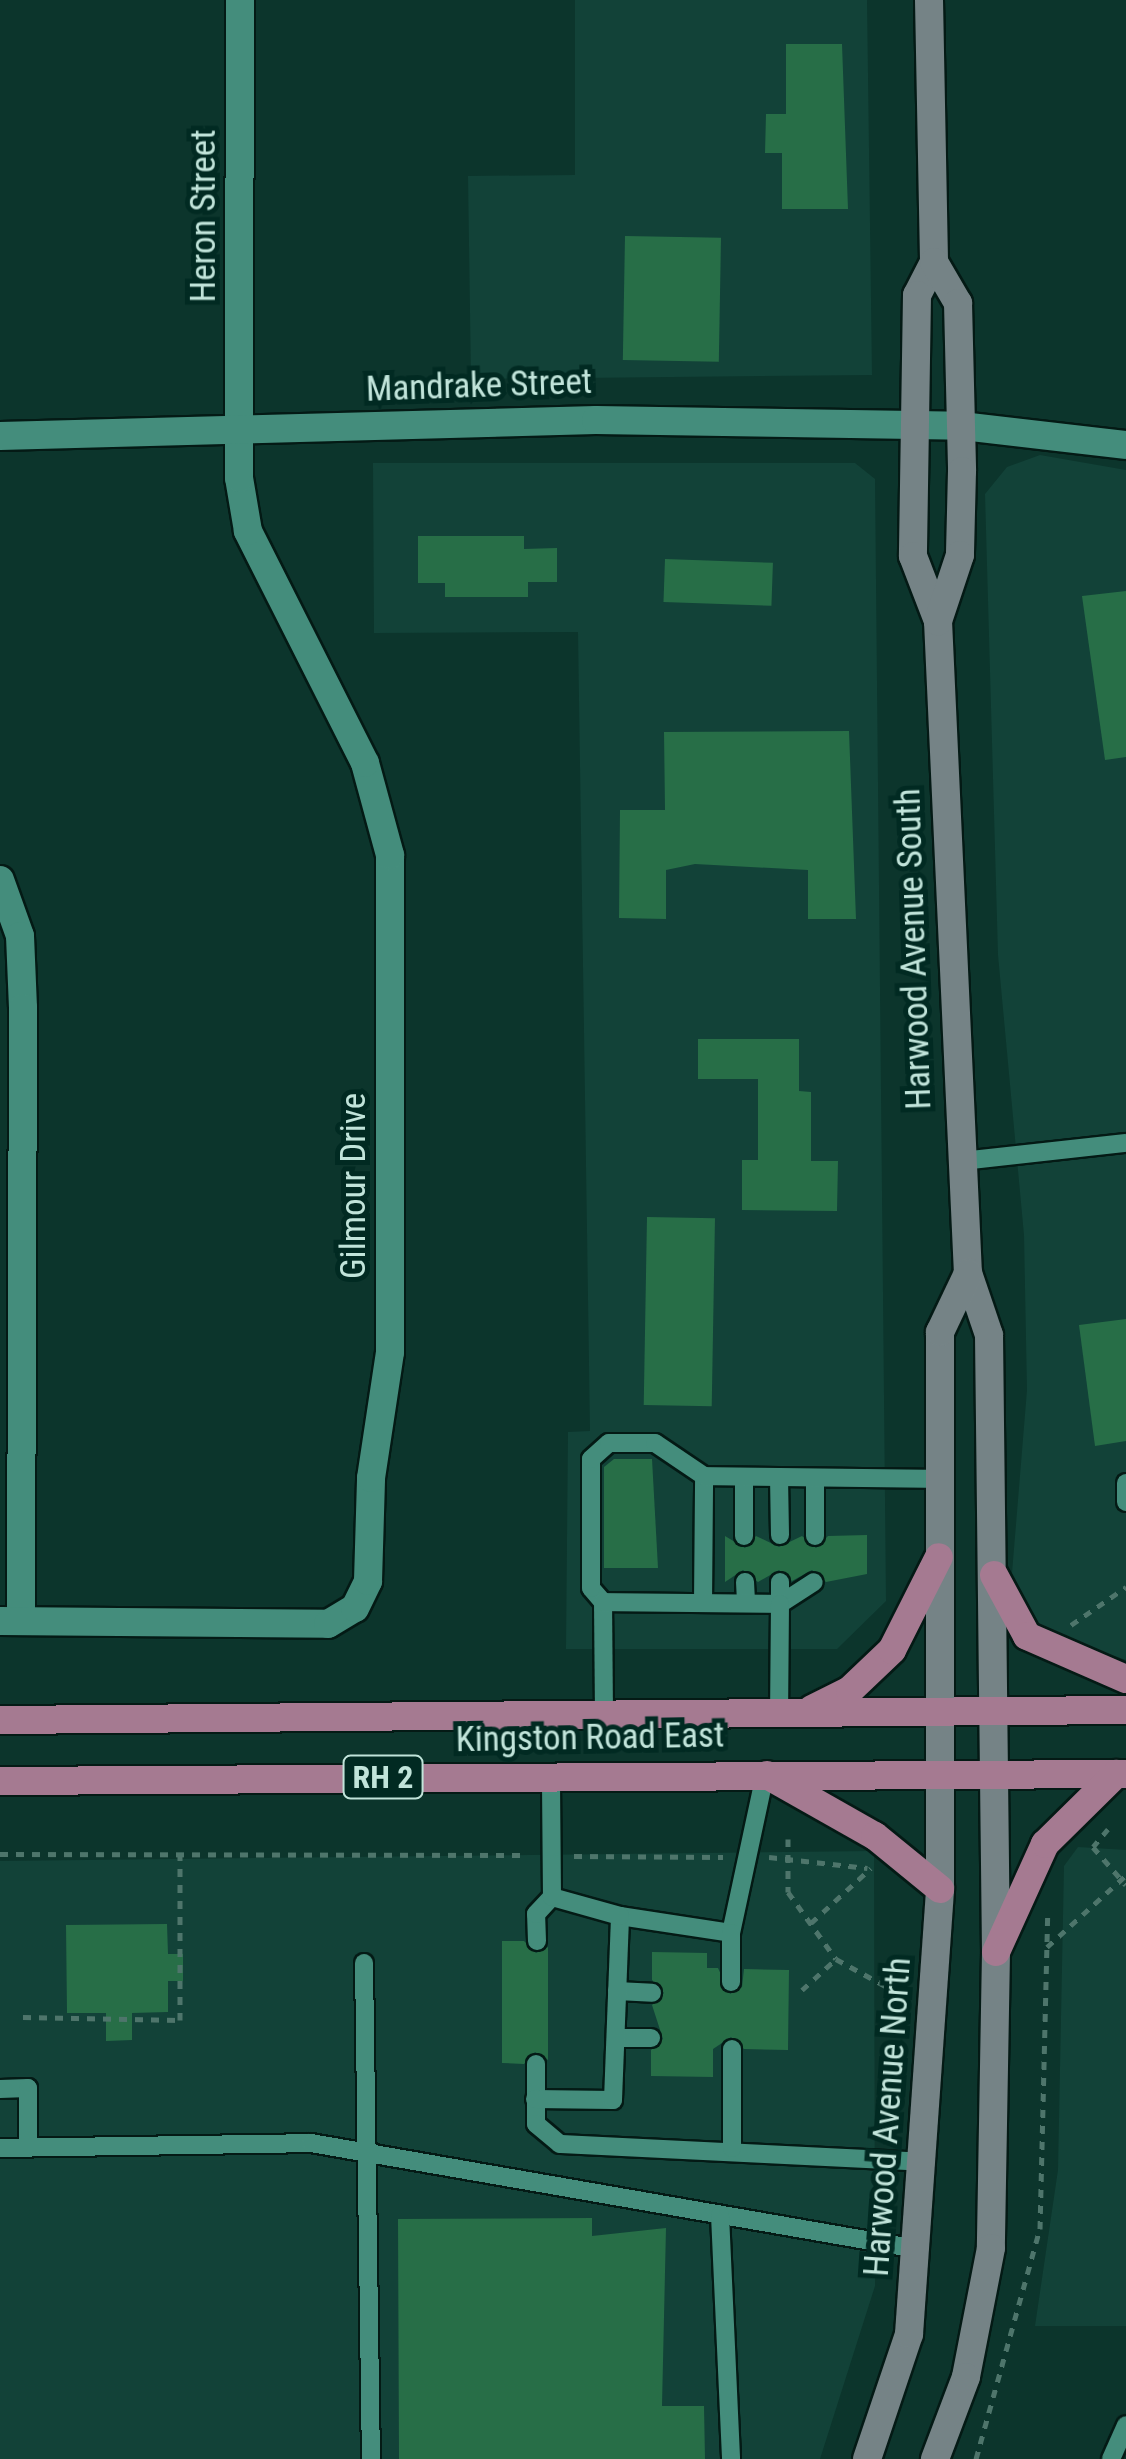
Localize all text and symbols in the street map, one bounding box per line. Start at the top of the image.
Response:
street label: Heron Street [183,129,225,303]
street label: Mandrake Street [365,361,593,411]
street label: Harwood Avenue South [887,788,941,1110]
street label: Gilmour Drive [333,1093,375,1279]
street label: Kingston Road East [455,1715,725,1761]
road number: RH 2 [340,1750,426,1804]
street label: Harwood Avenue North [856,1956,920,2278]

